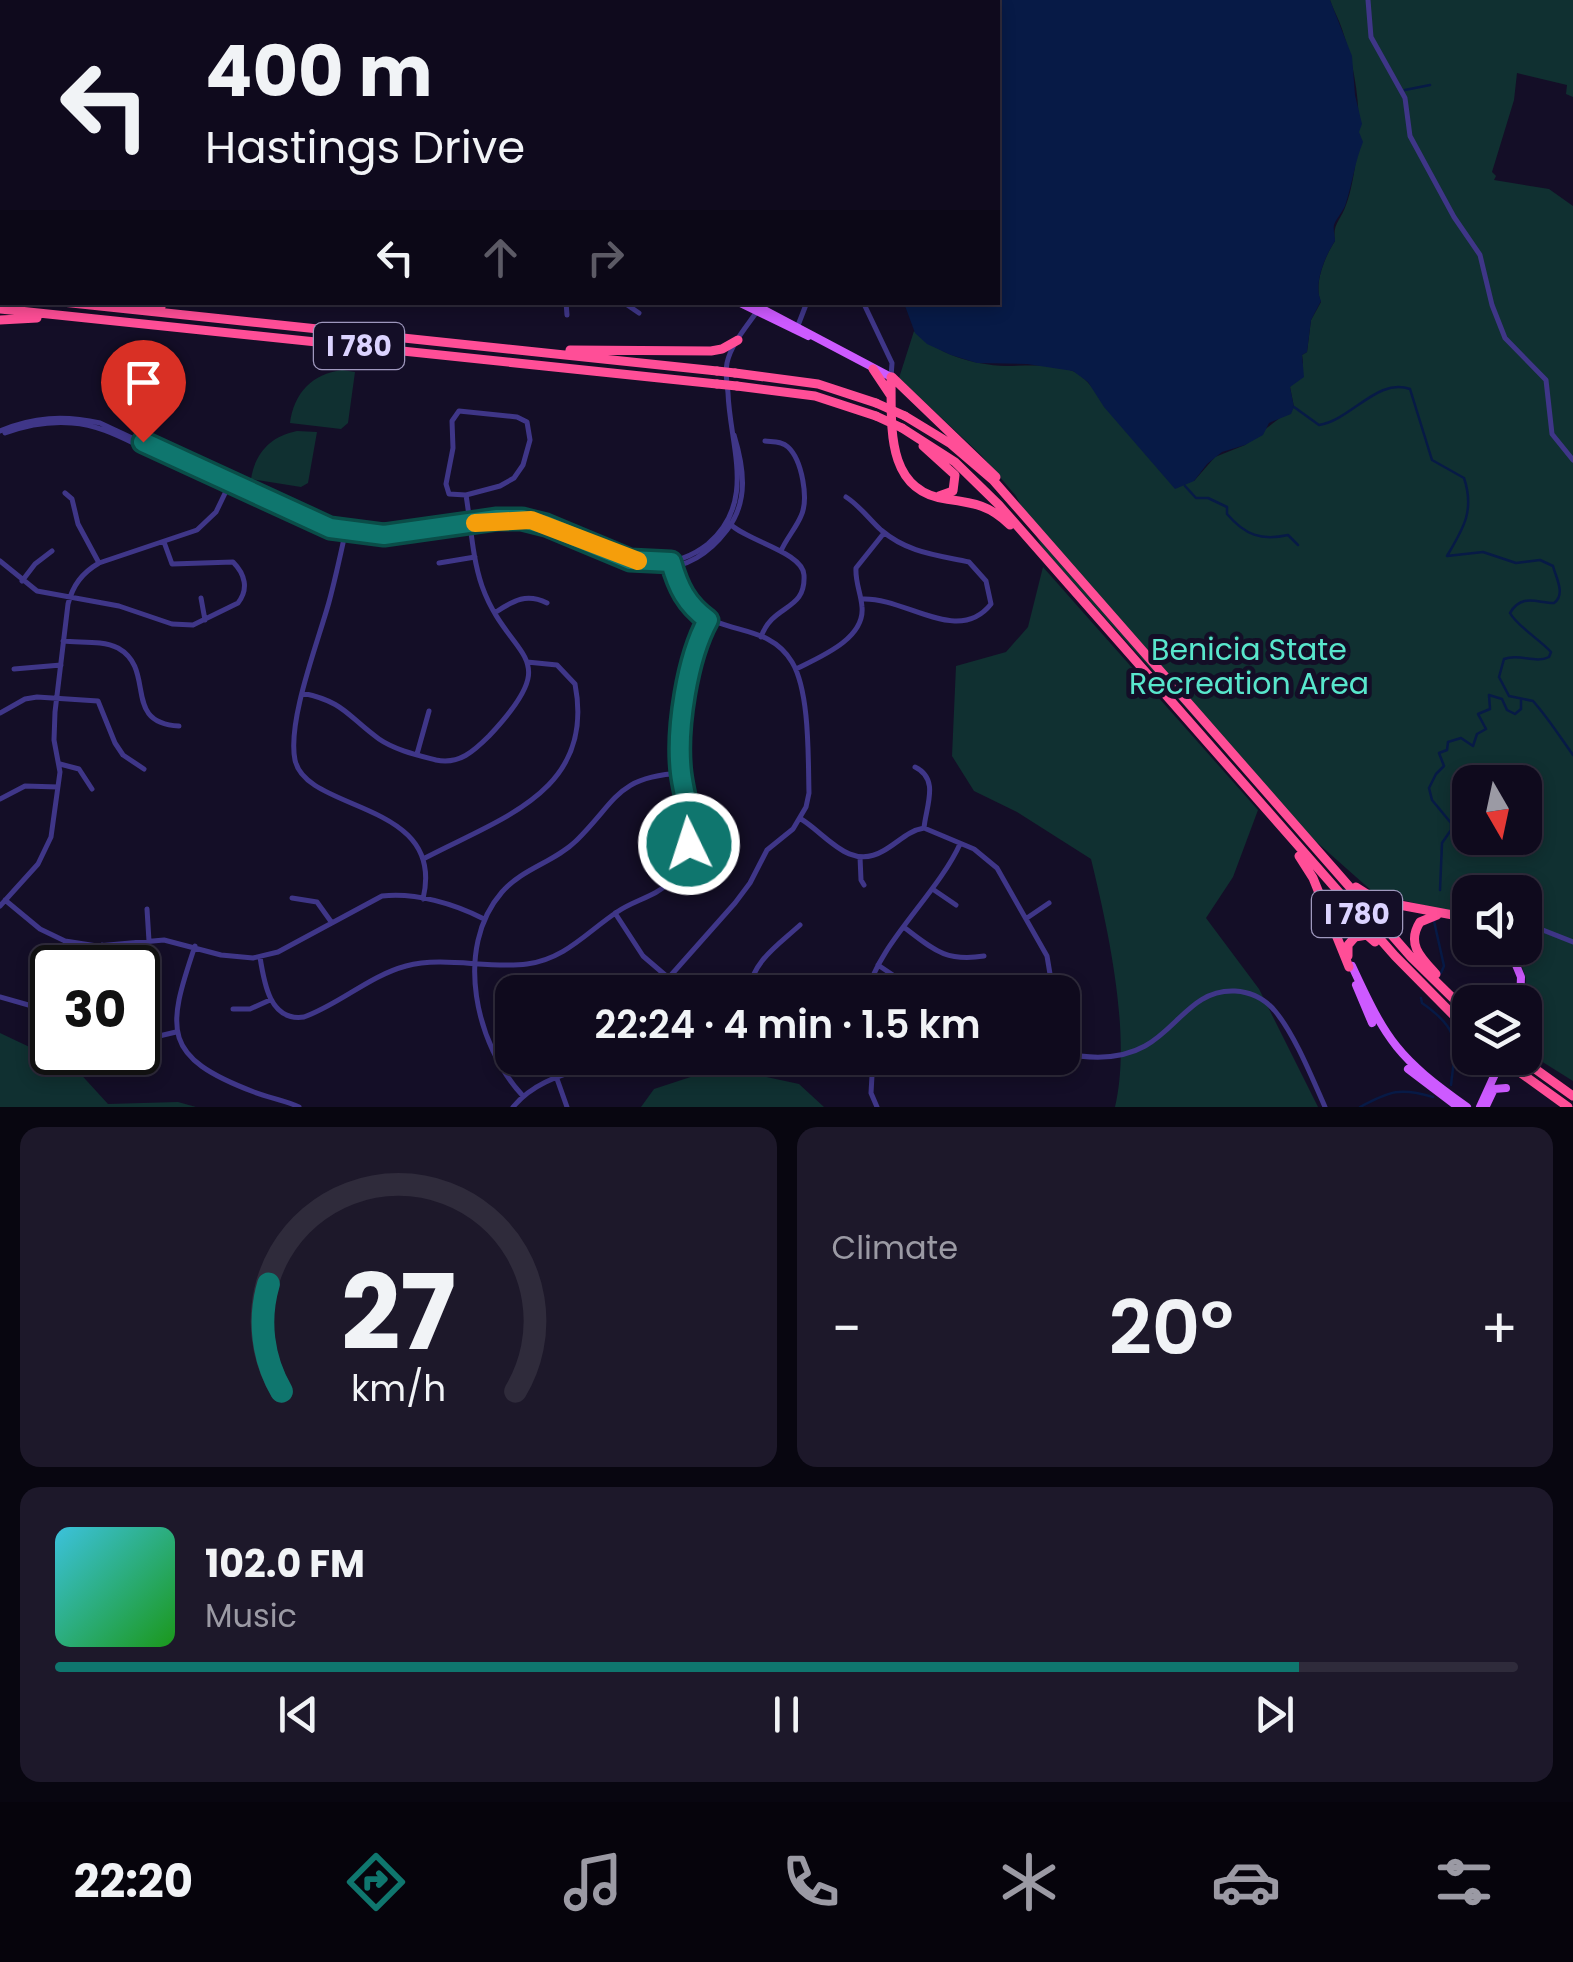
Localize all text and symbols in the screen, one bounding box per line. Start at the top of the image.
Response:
text: 400 m [205,22,433,121]
icon: left [40,40,170,170]
text: Hastings Drive [205,116,525,179]
icon: left [368,230,423,285]
icon: ahead [473,230,528,285]
icon: right [578,230,633,285]
road number: I 780 [314,323,404,369]
pin [101,340,186,443]
icon: arrive [116,355,171,410]
park label: Benicia State Recreation Area [1129,628,1369,705]
north arrow [1452,765,1542,855]
map controls [1452,765,1542,1075]
position arrow [637,792,741,896]
button: sound [1452,875,1542,965]
road number: I 780 [1312,891,1402,937]
speed limit sign: 30 [30,945,160,1075]
button: layers [1452,985,1542,1075]
text: 22:24 · 4 min · 1.5 km [594,998,981,1051]
text: Climate [832,1225,958,1270]
text: 27 [341,1240,456,1385]
text: 20° [1109,1275,1234,1380]
text: − [832,1290,862,1367]
text: + [1480,1290,1518,1367]
text: km/h [351,1363,446,1414]
text: 102.0 FM [205,1537,365,1590]
text: Music [205,1593,297,1638]
icon: previous [271,1687,326,1742]
icon: pause [759,1687,814,1742]
icon: next [1247,1687,1302,1742]
icon: directions [341,1847,411,1917]
icon: music [558,1847,628,1917]
icon: phone [776,1847,846,1917]
icon: climate [994,1847,1064,1917]
icon: car [1211,1847,1281,1917]
icon: filters [1429,1847,1499,1917]
text: 22:20 [74,1850,193,1913]

